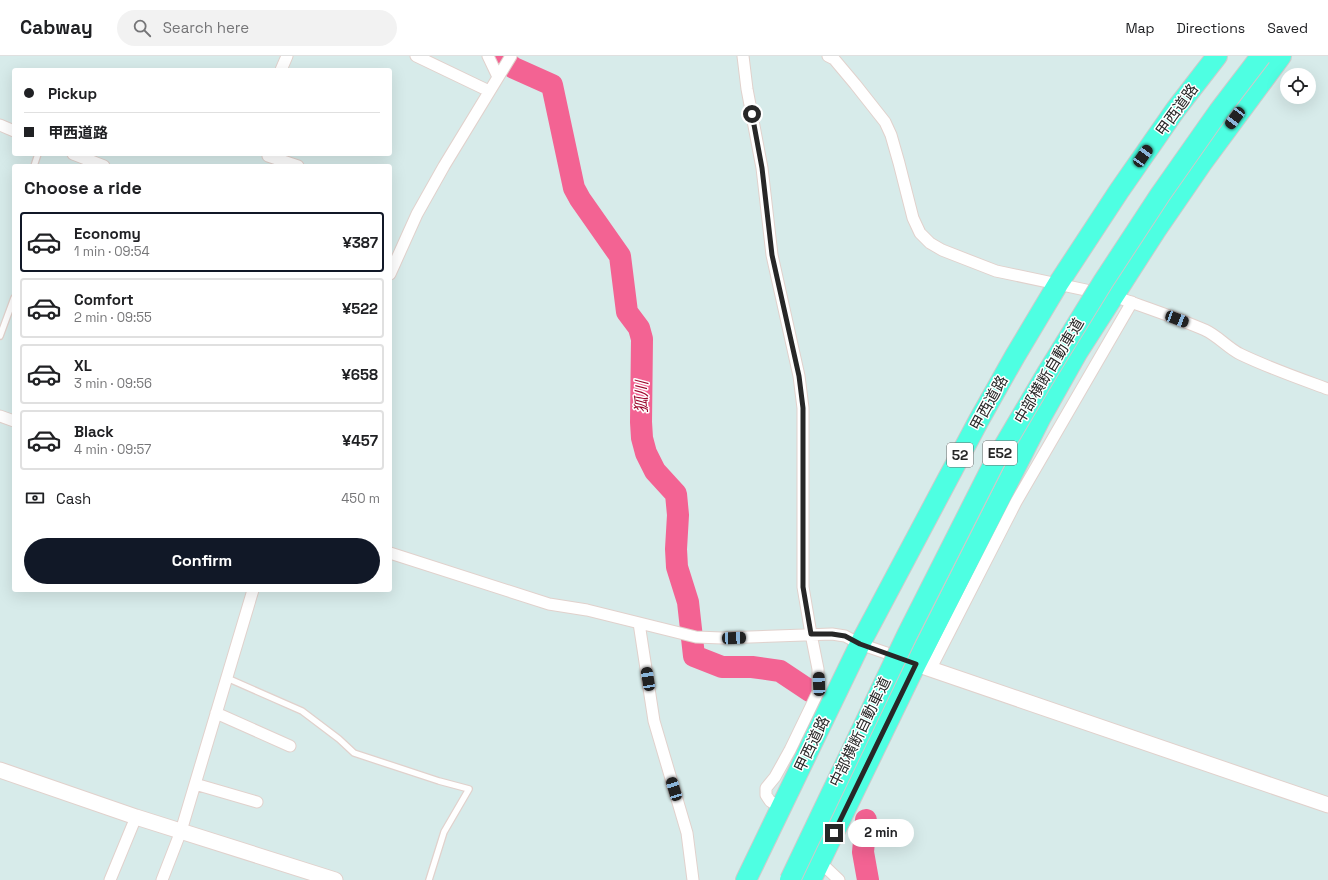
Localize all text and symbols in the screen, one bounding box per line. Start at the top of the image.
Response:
search box [117,10,397,46]
text: Cabway [20,15,93,40]
icon: search [131,17,153,39]
text: Search here [163,18,249,37]
text: Map [1125,19,1155,37]
text: Directions [1177,19,1245,37]
text: Saved [1267,19,1308,37]
map controls [1280,68,1316,104]
button: locate [1280,68,1316,104]
street label: 甲西道路 [1151,80,1202,140]
text: Pickup [48,84,97,103]
route start [743,105,761,123]
car [1223,105,1247,131]
text: 甲西道路 [48,123,108,142]
car [1131,143,1155,169]
text: Choose a ride [24,176,142,199]
icon: car [26,224,62,260]
text: Economy [74,224,141,243]
text: ¥387 [342,233,378,252]
text: 1 min · 09:54 [74,243,150,260]
icon: car [26,290,62,326]
text: Comfort [74,290,134,309]
text: ¥522 [342,299,378,318]
text: 2 min · 09:55 [74,309,152,326]
car [1164,309,1190,329]
street label: 中部横断自動車道 [1010,314,1088,427]
icon: car [26,356,62,392]
text: XL [74,356,92,375]
text: ¥658 [341,365,378,384]
street label: 甲西道路 [966,372,1011,434]
text: 3 min · 09:56 [74,375,152,392]
water label: 狐川 [631,379,652,413]
icon: car [26,422,62,458]
text: Black [74,422,114,441]
text: ¥457 [342,431,378,450]
text: 4 min · 09:57 [74,441,151,458]
road number: E52 [983,441,1017,465]
road number: 52 [947,443,973,467]
icon: cash [24,487,46,509]
text: Cash [56,489,91,508]
text: 450 m [341,490,380,507]
button: Confirm [24,538,380,584]
car [722,632,746,644]
car [640,666,656,692]
car [813,672,825,696]
street label: 中部横断自動車道 [825,674,894,790]
street label: 甲西道路 [790,713,833,775]
car [665,776,683,802]
callout: 2 min [848,819,914,847]
route end [825,824,843,842]
text: 2 min [864,824,898,841]

